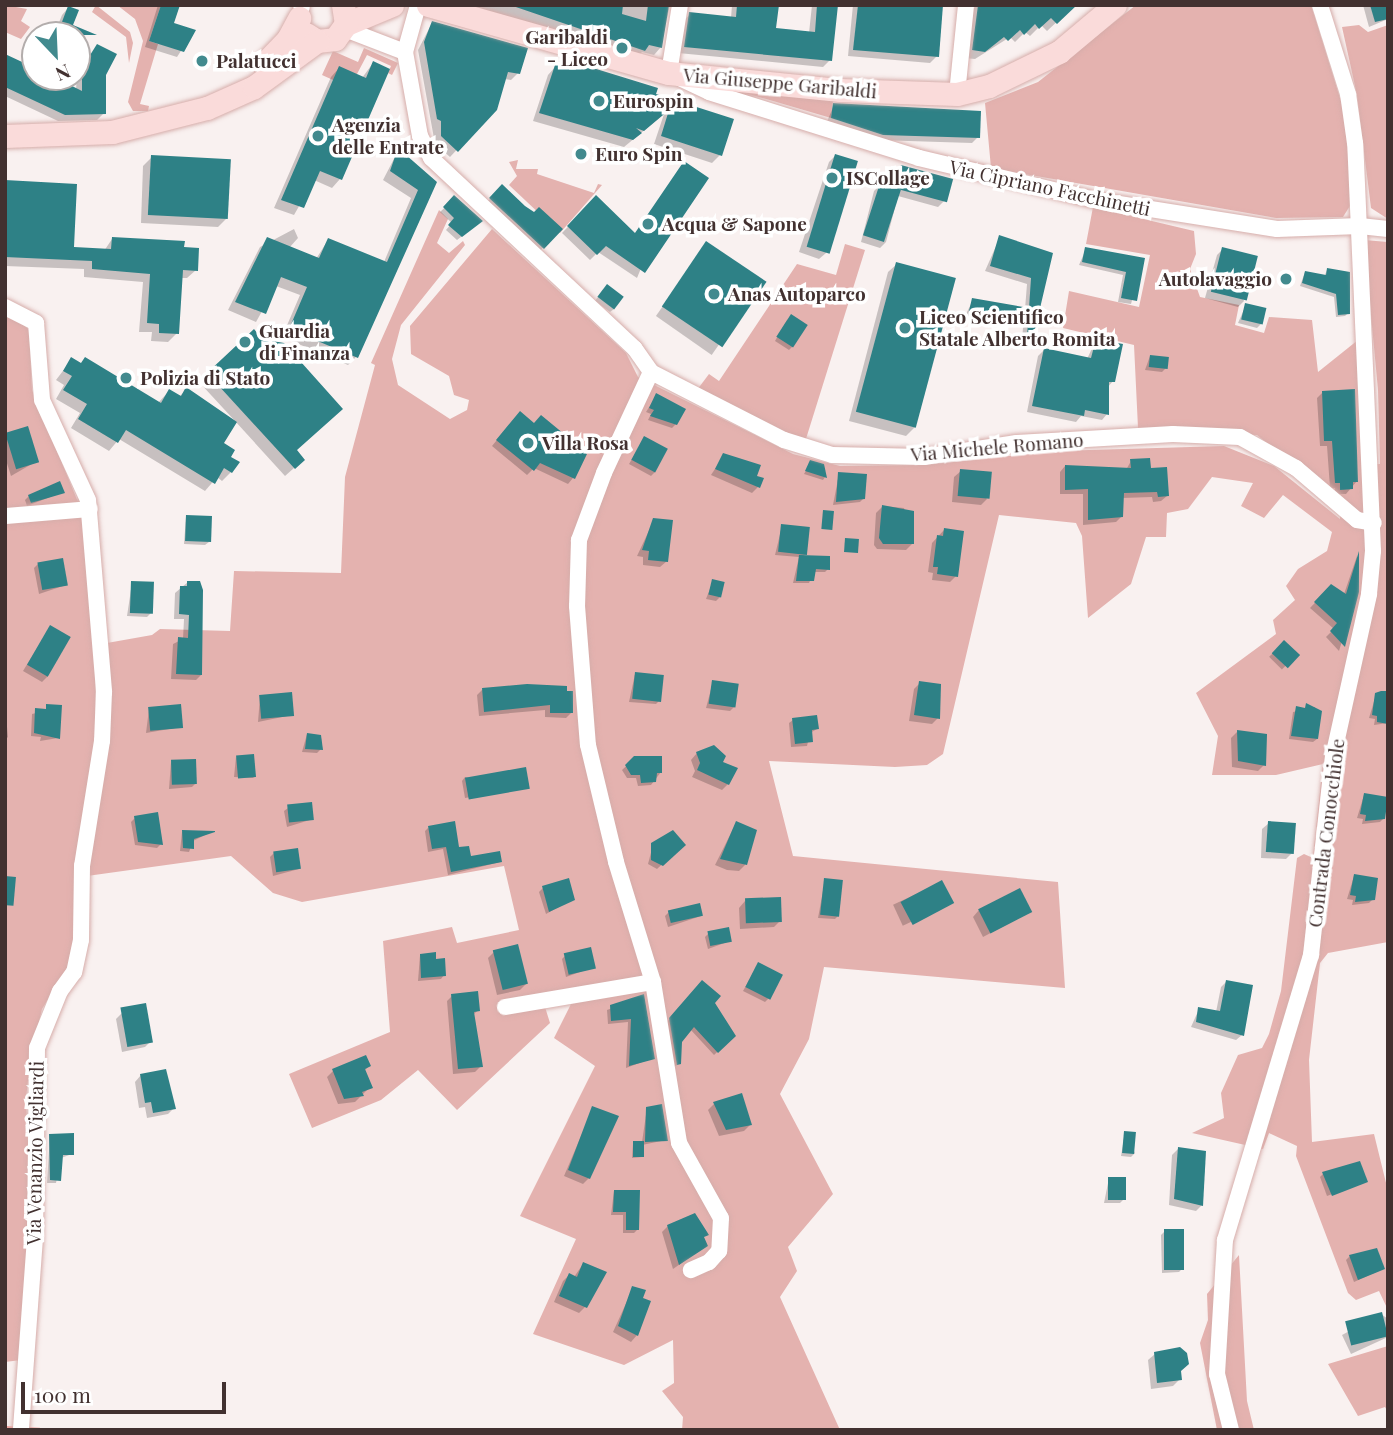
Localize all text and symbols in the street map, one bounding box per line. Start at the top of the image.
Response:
north arrow [21,21,91,91]
place label: Garibaldi - Liceo [525,26,608,70]
marker: Garibaldi - Liceo [614,40,630,56]
place label: Palatucci [216,50,297,72]
marker: Palatucci [194,53,210,69]
text: N [52,59,75,88]
street label: Via Giuseppe Garibaldi [682,63,878,103]
place label: Eurospin [613,90,694,112]
marker: Eurospin [591,93,607,109]
place label: Agenzia delle Entrate [332,114,444,158]
marker: Agenzia delle Entrate [310,128,326,144]
place label: Euro Spin [595,143,682,165]
marker: Euro Spin [573,146,589,162]
street label: Via Cipriano Facchinetti [947,156,1153,220]
place label: ISCollage [846,167,930,189]
marker: ISCollage [824,170,840,186]
place label: Acqua & Sapone [662,213,807,235]
marker: Acqua & Sapone [640,216,656,232]
place label: Autolavaggio [1159,268,1272,290]
marker: Autolavaggio [1278,271,1294,287]
place label: Anas Autoparco [728,283,866,305]
marker: Anas Autoparco [706,286,722,302]
place label: Liceo Scientifico Statale Alberto Romita [919,306,1116,350]
place label: Guardia di Finanza [259,320,350,364]
marker: Liceo Scientifico Statale Alberto Romita [897,320,913,336]
marker: Guardia di Finanza [237,334,253,350]
place label: Polizia di Stato [140,367,270,389]
marker: Polizia di Stato [118,370,134,386]
street label: Via Michele Romano [909,428,1085,466]
place label: Villa Rosa [542,432,629,454]
marker: Villa Rosa [520,435,536,451]
street label: Contrada Conocchiole [1303,737,1349,929]
street label: Via Venanzio Vigliardi [22,1060,48,1246]
scale bar [24,1368,229,1412]
text: 100 m [34,1380,91,1408]

